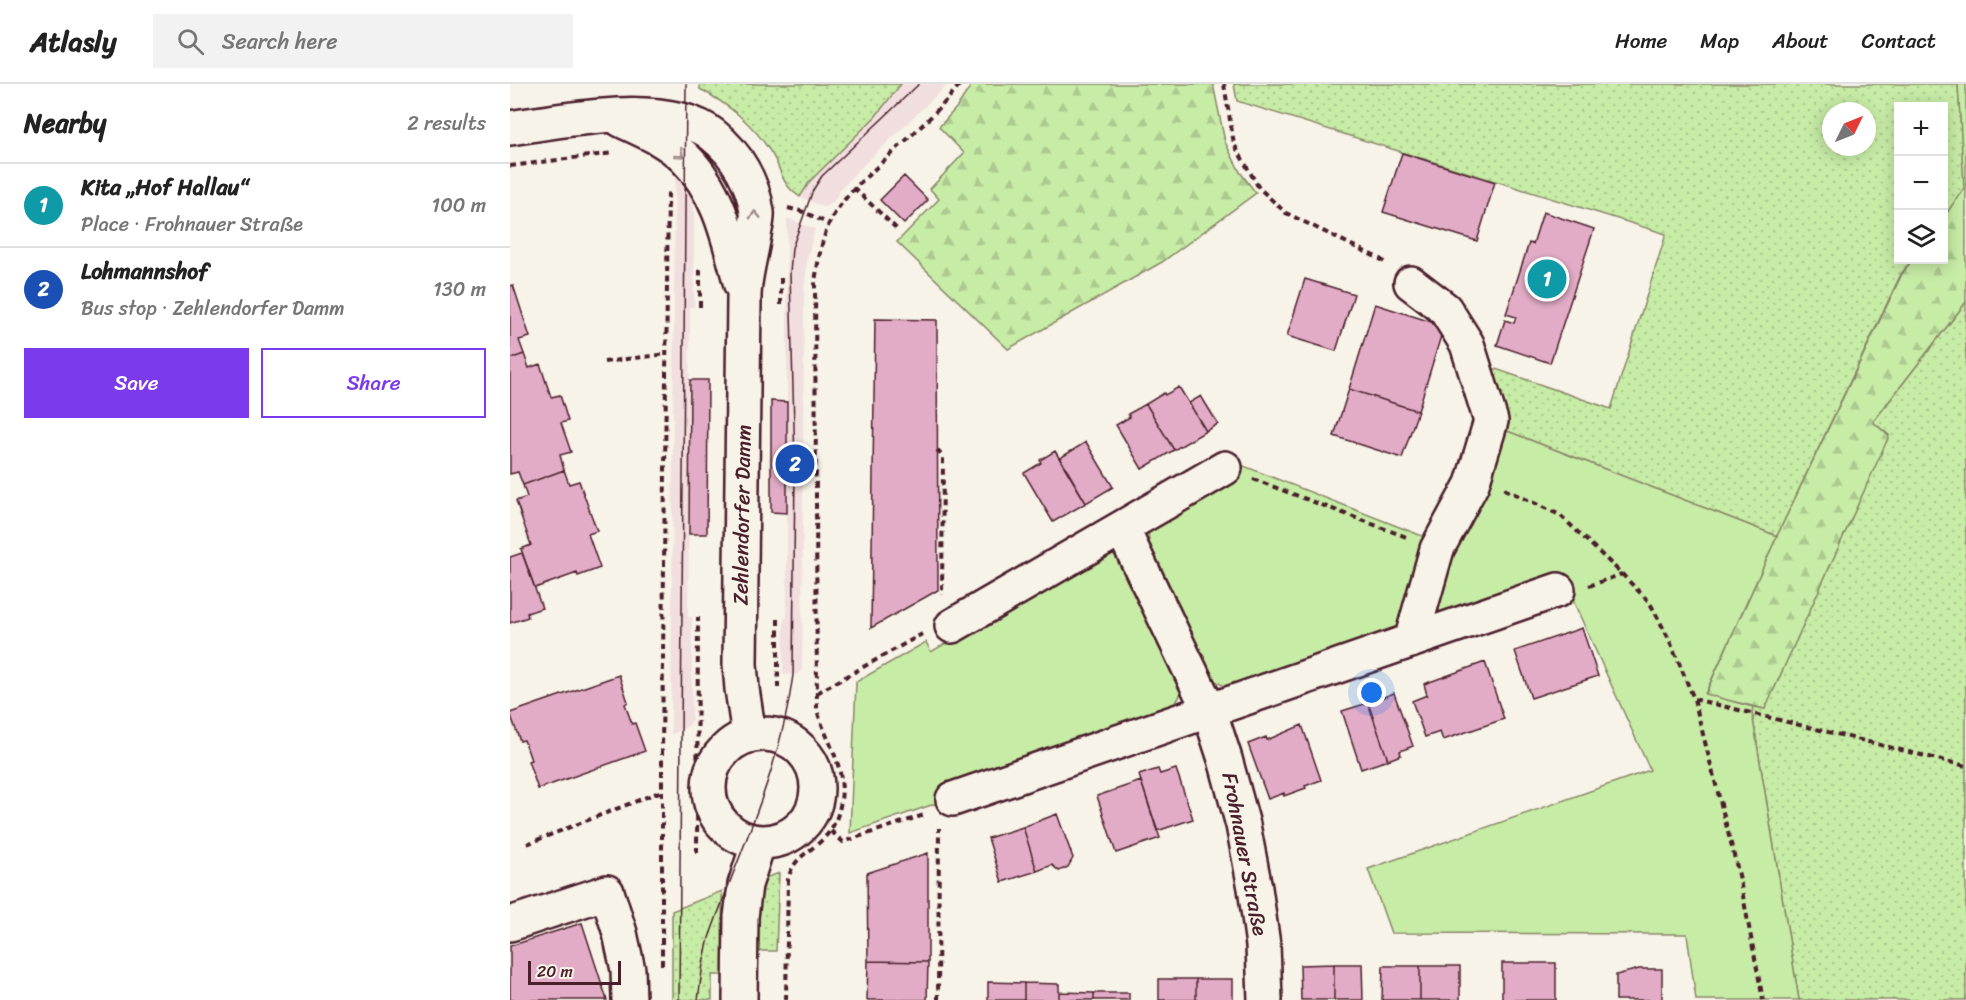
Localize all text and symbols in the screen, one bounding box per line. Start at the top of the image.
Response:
search box [153,14,573,68]
text: Atlasly [30,17,117,66]
text: Search here [222,22,338,61]
text: Home [1615,22,1667,60]
text: Map [1700,22,1739,60]
text: About [1772,22,1829,60]
text: Contact [1862,22,1936,60]
icon: search [174,25,207,58]
text: Nearby [24,100,106,146]
north arrow [1822,102,1876,156]
map controls [1894,102,1948,264]
button: + [1894,102,1948,156]
text: 2 results [407,106,486,141]
one-way arrow [673,147,684,158]
button: − [1894,156,1948,210]
text: Kita „Hof Hallau“ [81,168,248,207]
text: 1 [39,188,48,223]
text: 100 m [432,188,486,223]
text: Place · Frohnauer Straße [81,207,303,242]
one-way arrow [749,210,762,219]
button: layers [1894,210,1948,264]
text: Lohmannshof [81,252,208,291]
pin: 1 [1528,256,1566,302]
text: 2 [38,272,49,307]
text: 130 m [433,272,486,307]
text: Bus stop · Zehlendorfer Damm [81,291,345,326]
button: Save [24,348,249,418]
button: Share [261,348,486,418]
street label: Zehlendorfer Damm [721,424,763,606]
pin: 2 [776,442,814,487]
your location [1357,678,1386,707]
street label: Frohnauer Straße [1211,769,1279,939]
text: 20 m [537,957,573,986]
scale bar [528,958,621,986]

